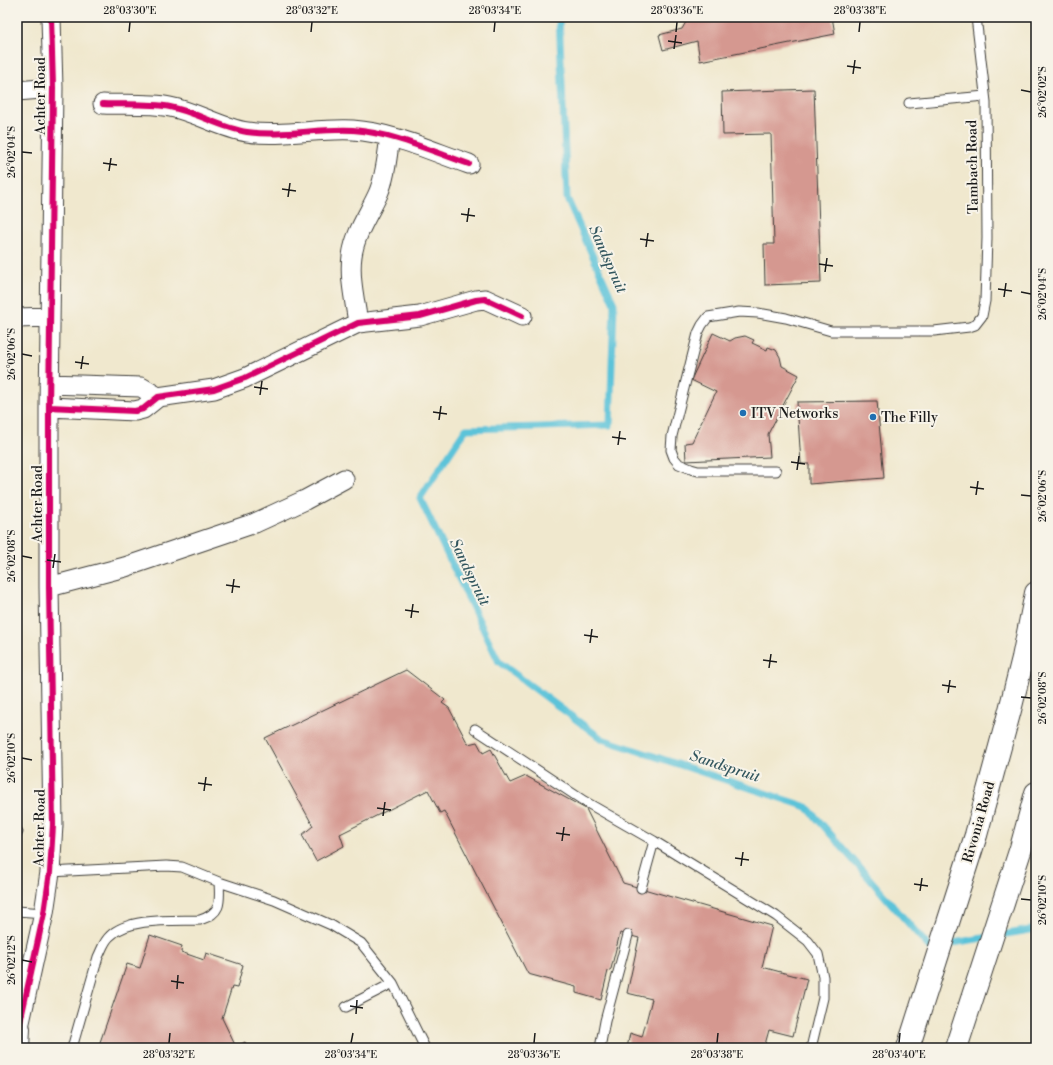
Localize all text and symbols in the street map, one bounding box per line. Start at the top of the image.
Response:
text: 28°03'30"E [104,5,157,17]
text: 28°03'32"E [286,5,338,17]
text: 28°03'34"E [469,5,521,17]
text: 28°03'36"E [651,5,703,17]
text: 28°03'38"E [834,5,886,17]
street label: Achter Road [32,57,50,136]
text: 26°02'02"S [1037,66,1049,118]
street label: Tambach Road [963,120,983,214]
text: 26°02'04"S [6,126,18,178]
water label: Sandspruit [584,222,631,297]
text: 26°02'04"S [1037,268,1049,320]
text: 26°02'06"S [6,328,18,380]
place label: ITV Networks [751,405,838,423]
marker: ITV Networks [738,408,748,418]
place label: The Filly [881,409,938,427]
marker: The Filly [868,412,878,422]
street label: Achter Road [29,465,47,544]
text: 26°02'06"S [1037,470,1049,522]
text: 26°02'08"S [6,530,18,582]
water label: Sandspruit [445,535,494,610]
text: 26°02'08"S [1037,672,1049,724]
text: 26°02'10"S [6,733,18,783]
water label: Sandspruit [687,746,763,787]
street label: Rivonia Road [959,779,999,865]
street label: Achter Road [30,789,50,868]
text: 26°02'10"S [1037,875,1049,925]
text: 26°02'12"S [6,935,18,985]
text: 28°03'32"E [143,1049,195,1061]
text: 28°03'34"E [325,1049,377,1061]
text: 28°03'36"E [508,1049,560,1061]
text: 28°03'38"E [691,1049,743,1061]
text: 28°03'40"E [872,1049,926,1061]

